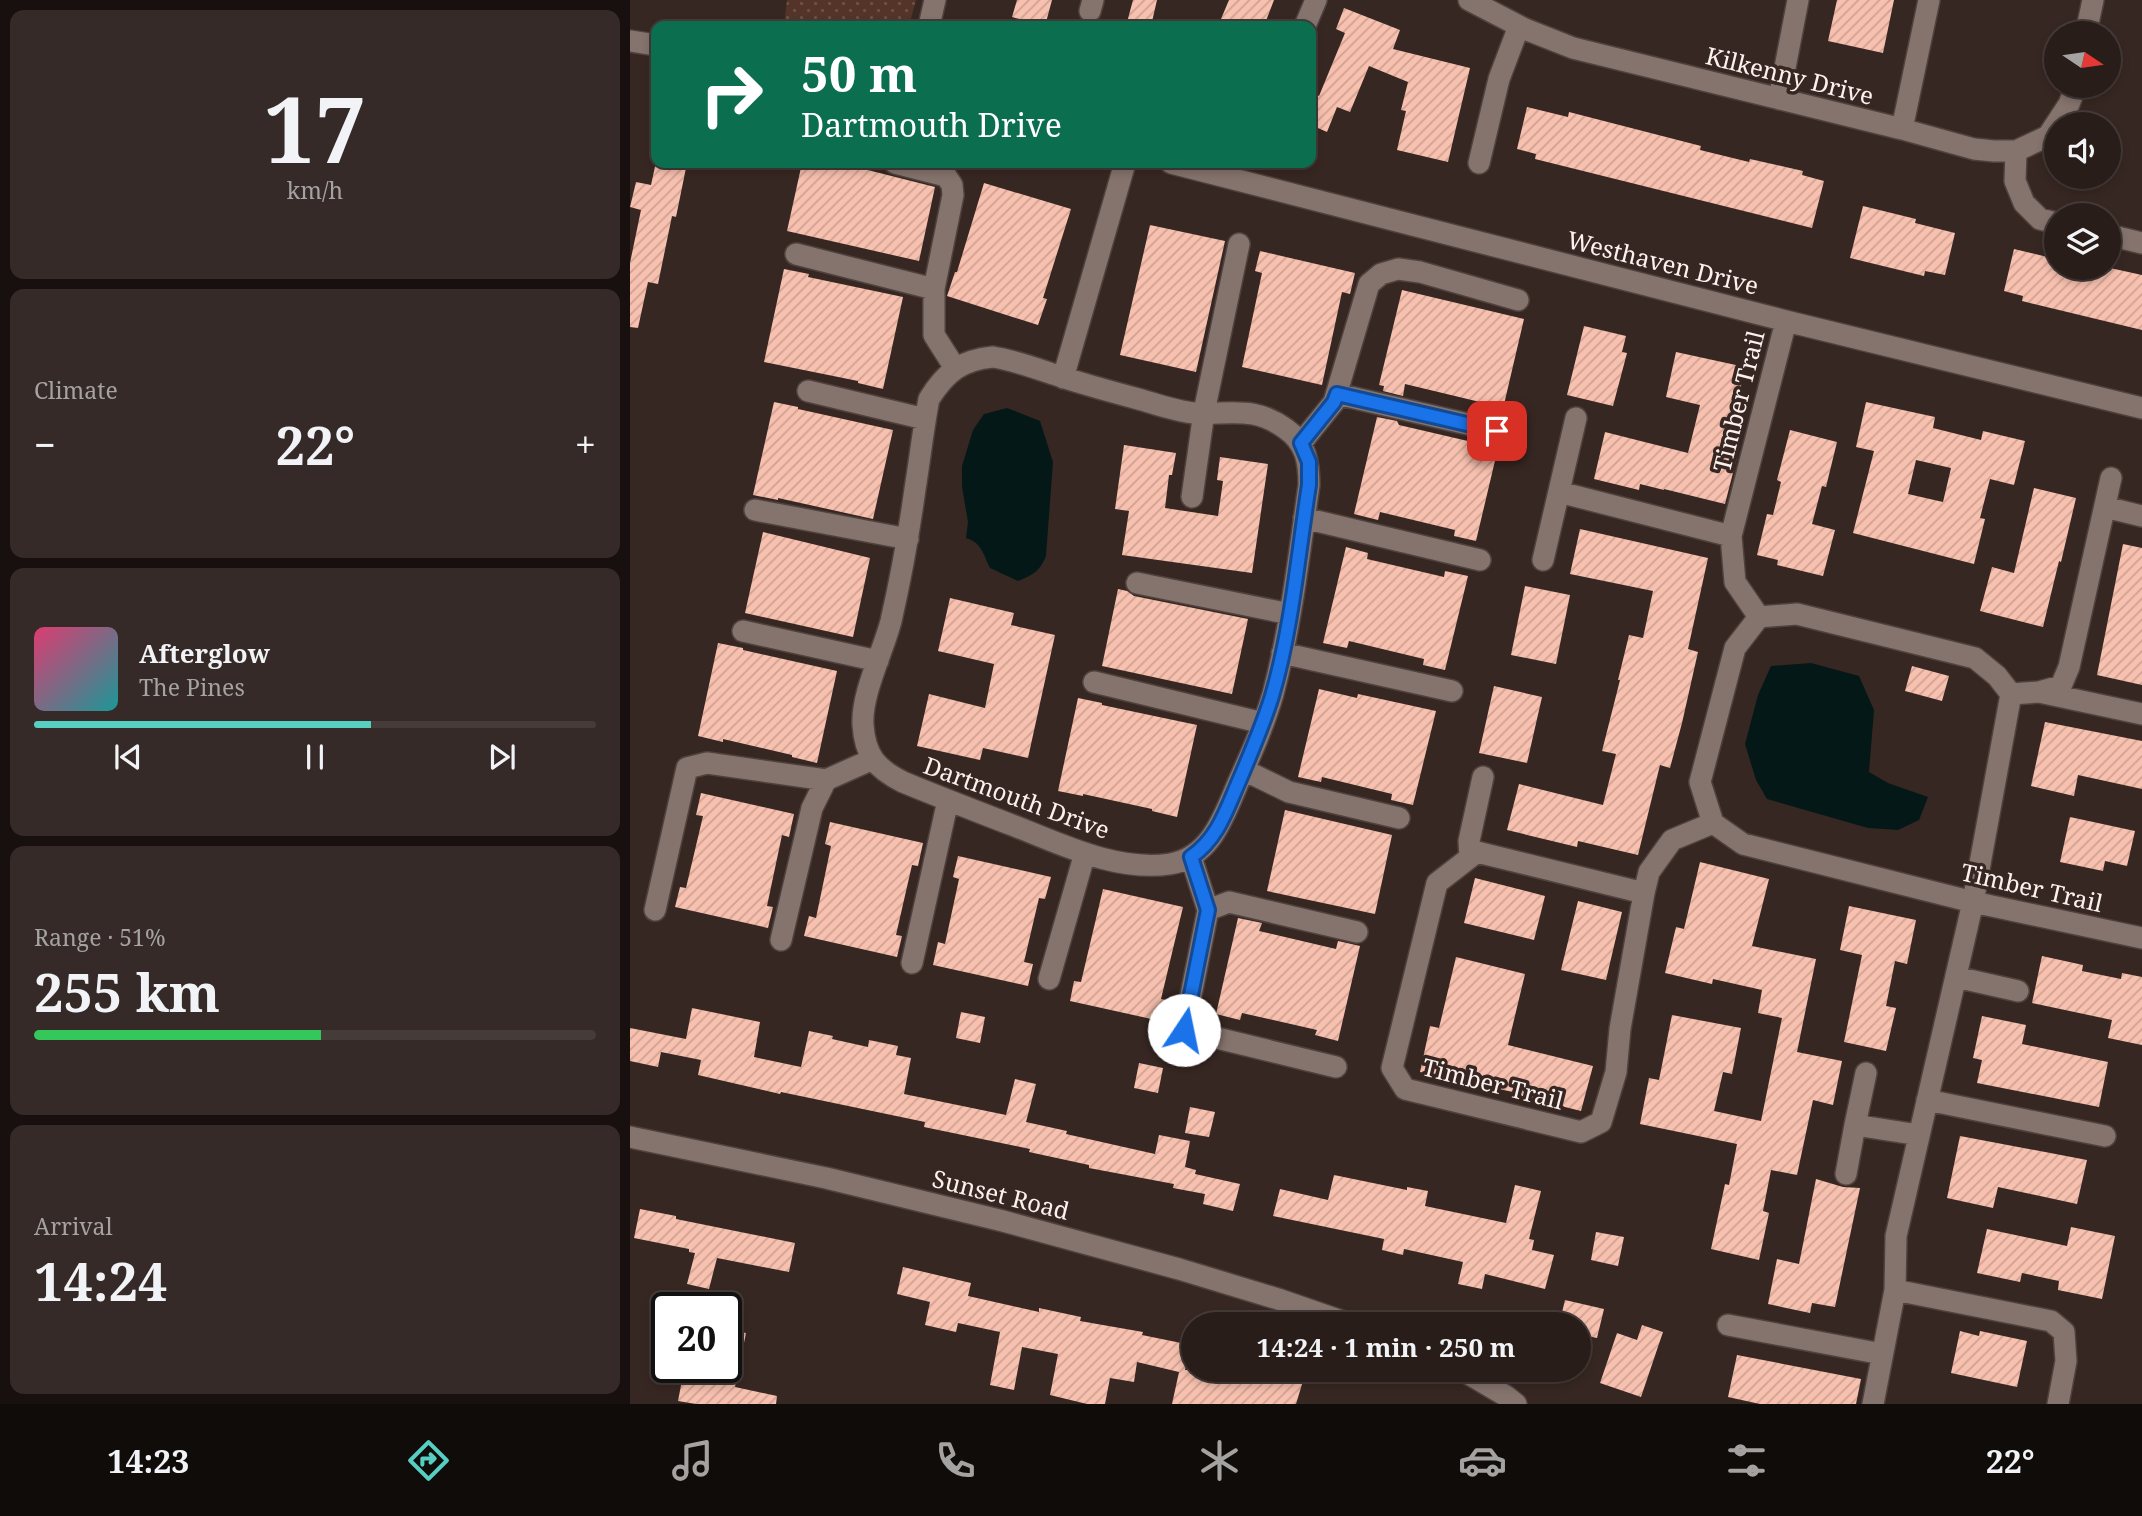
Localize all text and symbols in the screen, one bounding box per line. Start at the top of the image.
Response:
north arrow [2044,21,2121,98]
map controls [2044,21,2121,280]
street label: Kilkenny Drive [1703,38,1877,112]
text: 50 m [801,40,917,106]
icon: right [686,49,777,140]
text: 17 [264,66,366,190]
text: Dartmouth Drive [801,103,1062,146]
button: sound [2044,112,2121,189]
text: km/h [287,174,343,206]
button: layers [2044,203,2121,280]
street label: Westhaven Drive [1564,222,1762,302]
street label: Timber Trail [1705,326,1772,475]
text: Climate [34,374,118,406]
pin [1467,401,1527,461]
text: 22° [276,409,355,480]
icon: arrive [1478,412,1516,450]
text: − [34,418,56,470]
text: + [575,418,596,470]
text: Afterglow [139,635,270,671]
text: The Pines [139,671,245,703]
icon: previous [109,738,147,776]
icon: pause [296,738,334,776]
icon: next [483,738,521,776]
street label: Dartmouth Drive [919,748,1115,846]
street label: Timber Trail [1958,855,2107,919]
text: Range · 51% [34,921,166,953]
text: 255 km [34,956,220,1027]
position arrow [1147,993,1221,1067]
street label: Timber Trail [1419,1050,1568,1117]
street label: Sunset Road [929,1161,1073,1227]
text: Arrival [34,1210,113,1242]
text: 14:24 [34,1245,167,1316]
speed limit sign: 20 [651,1292,742,1383]
text: 14:24 · 1 min · 250 m [1256,1329,1516,1365]
icon: directions [404,1436,453,1485]
icon: music [668,1436,717,1485]
icon: phone [931,1436,980,1485]
icon: climate [1195,1436,1244,1485]
icon: car [1458,1436,1507,1485]
icon: filters [1722,1436,1771,1485]
text: 14:23 [107,1439,189,1482]
text: 22° [1986,1439,2035,1482]

